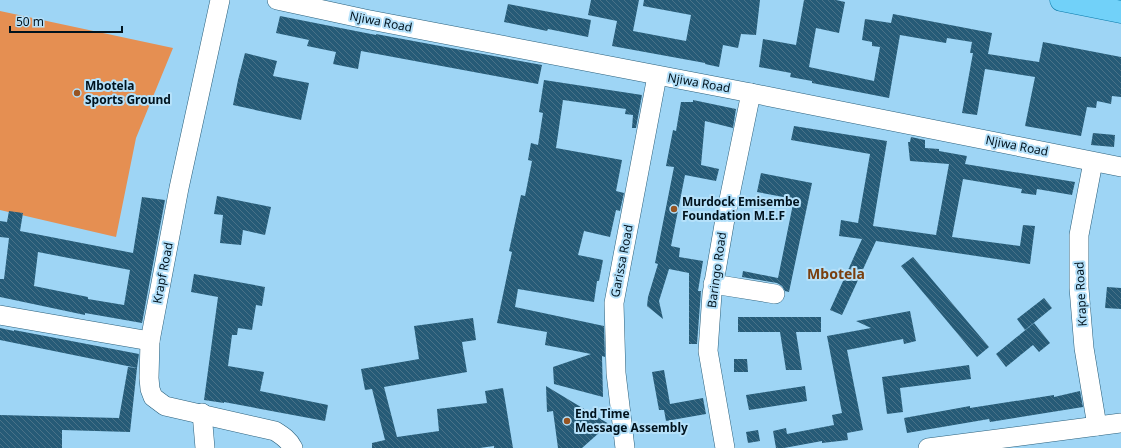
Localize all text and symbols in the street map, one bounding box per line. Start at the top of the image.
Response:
street label: Njiwa Road [348,7,414,36]
scale bar [10,8,122,34]
text: 50 m [16,13,44,30]
street label: Njiwa Road [666,69,732,96]
place label: Mbotela Sports Ground [85,77,171,108]
marker: Mbotela Sports Ground [72,88,82,98]
street label: Njiwa Road [984,131,1050,160]
place label: Murdock Emisembe Foundation M.E.F [682,193,800,224]
marker: Murdock Emisembe Foundation M.E.F [669,204,679,214]
street label: Garissa Road [606,223,637,299]
street label: Baringo Road [703,231,730,309]
street label: Krapf Road [148,241,177,305]
street label: Krape Road [1070,261,1091,327]
district label: Mbotela [807,264,865,283]
place label: End Time Message Assembly [575,405,688,436]
marker: End Time Message Assembly [562,416,572,426]

